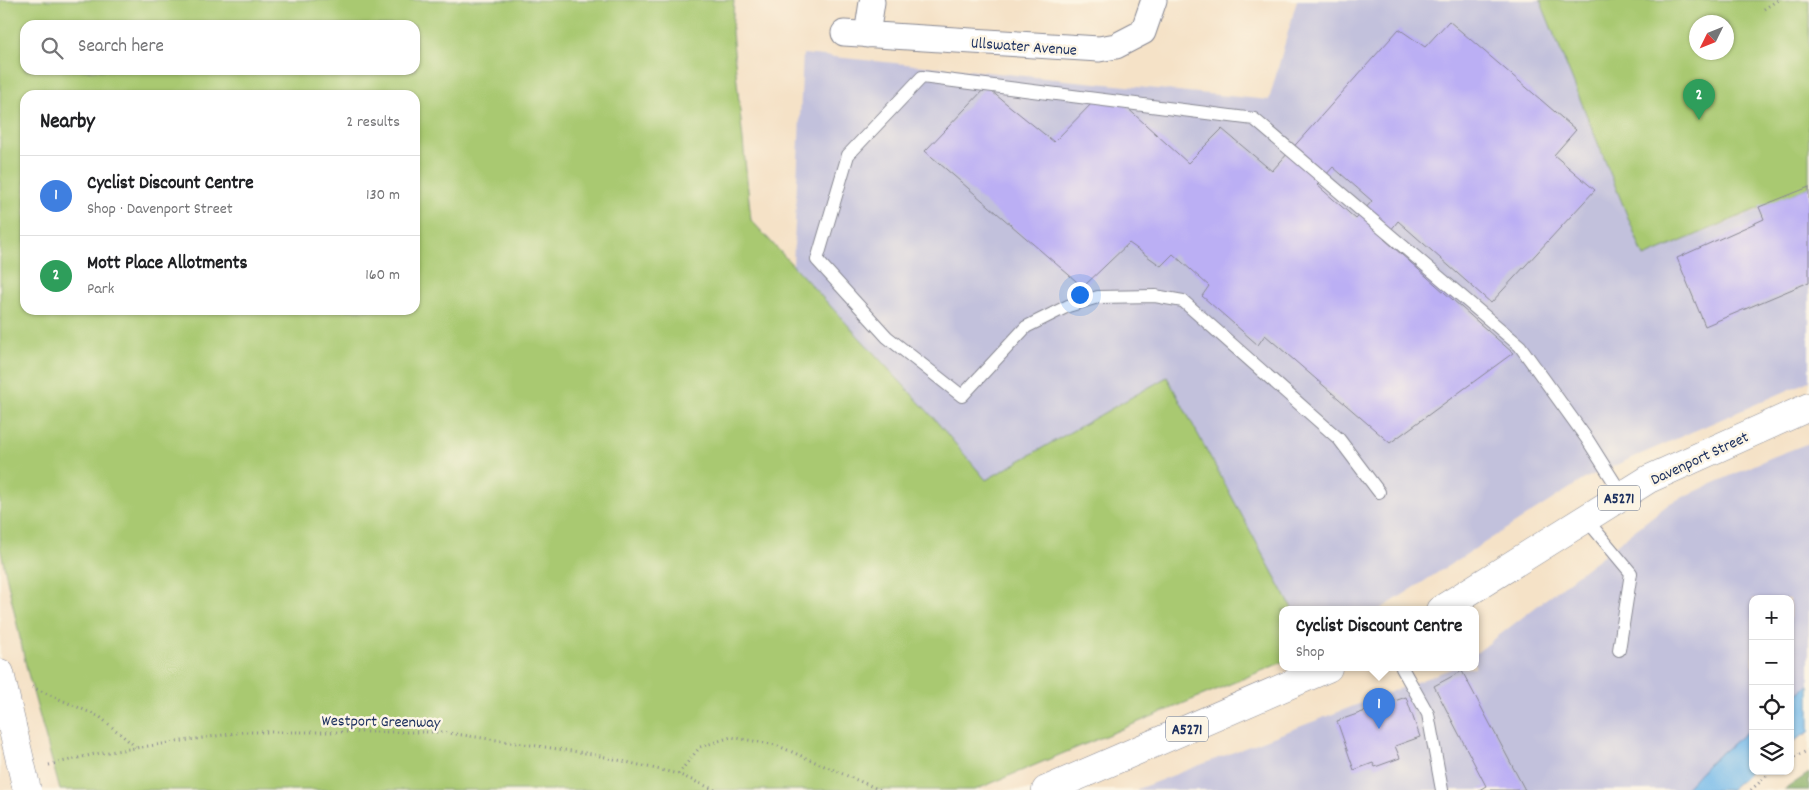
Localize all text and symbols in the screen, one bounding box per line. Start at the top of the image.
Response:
north arrow [1689,15,1734,60]
search box [20,20,420,75]
street label: Ullswater Avenue [970,32,1078,63]
icon: search [38,34,66,62]
text: Search here [78,34,164,61]
pin: 2 [1683,79,1715,120]
text: Nearby [40,108,95,138]
text: 2 results [346,111,400,134]
text: Cyclist Discount Centre [87,171,254,198]
text: 1 [54,184,58,207]
text: 130 m [366,184,400,207]
text: Shop · Davenport Street [87,198,233,221]
text: Mott Place Allotments [87,251,247,278]
text: 2 [53,264,60,287]
text: 160 m [365,264,400,287]
text: Park [87,278,114,301]
your location [1067,282,1093,308]
street label: Davenport Street [1647,426,1753,492]
road number: A5271 [1598,486,1640,510]
map controls [1749,595,1794,775]
button: + [1749,595,1794,640]
popup [1279,606,1479,671]
text: Cyclist Discount Centre [1296,614,1462,641]
button: − [1749,640,1794,685]
text: Shop [1296,641,1325,664]
button: locate [1749,685,1794,730]
pin: 1 [1363,688,1395,729]
street label: Westport Greenway [321,710,441,735]
road number: A5271 [1166,716,1208,742]
button: layers [1749,730,1794,775]

